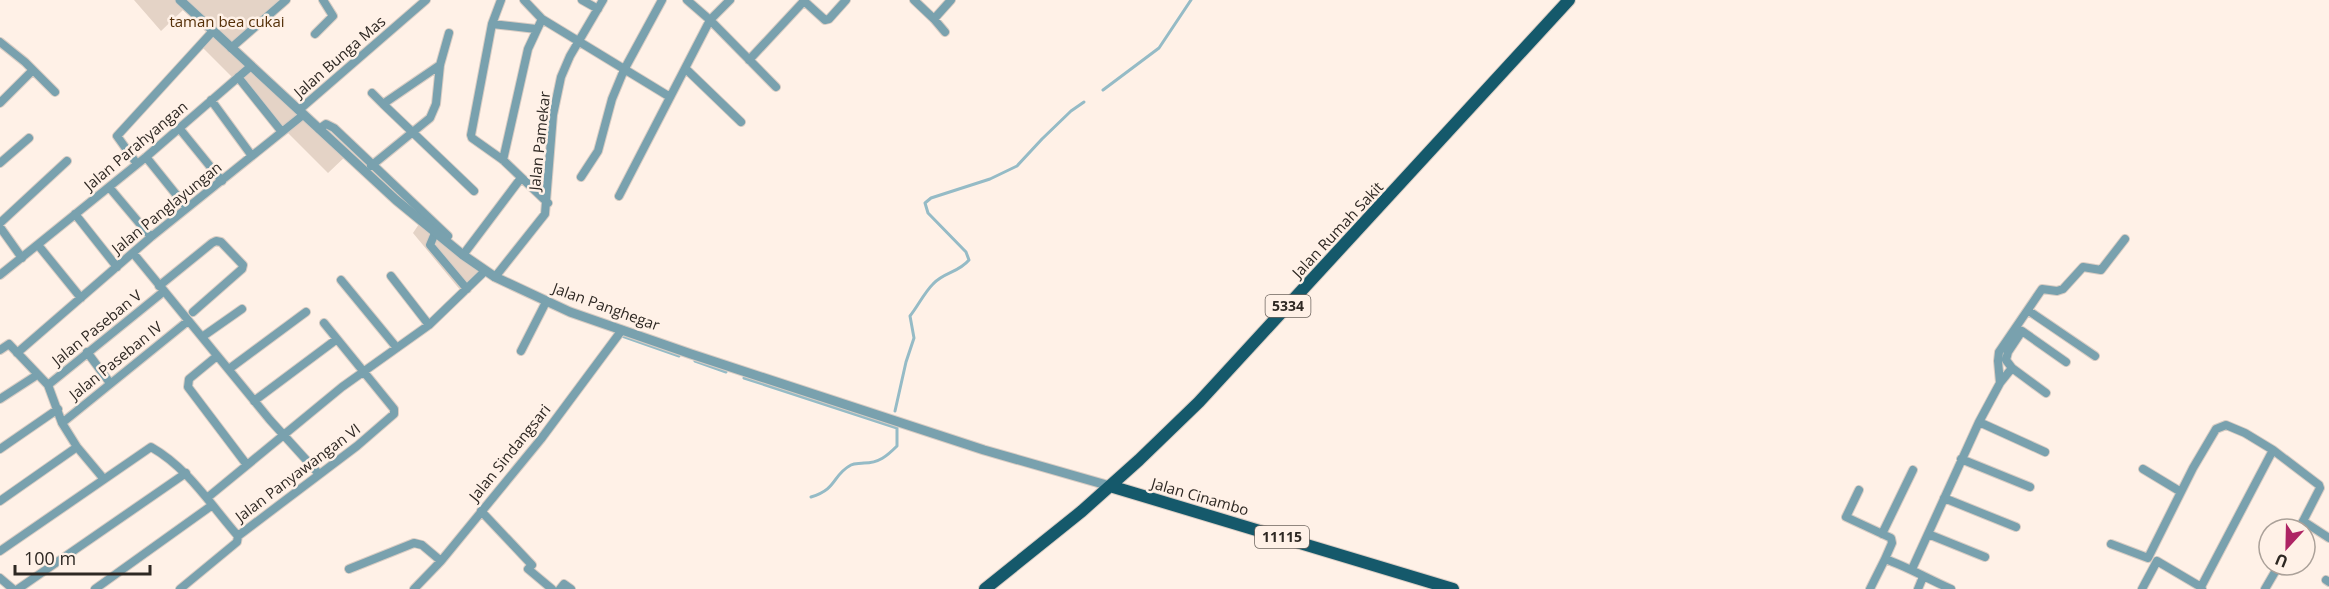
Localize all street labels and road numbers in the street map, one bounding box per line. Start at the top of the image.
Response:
street label: Jalan Bunga Mas [288,11,389,103]
street label: Jalan Pamekar [524,90,554,193]
street label: Jalan Parahyangan [78,96,191,196]
street label: Jalan Panglayungan [106,157,226,259]
street label: Jalan Rumah Sakit [1286,177,1387,283]
street label: Jalan Panghegar [548,277,663,335]
street label: Jalan Paseban V [46,285,145,371]
road number: 5334 [1266,295,1310,317]
street label: Jalan Paseban IV [63,316,166,405]
street label: Jalan Sindangsari [463,400,554,506]
street label: Jalan Panyawangan VI [229,419,364,527]
street label: Jalan Cinambo [1147,472,1251,519]
road number: 11115 [1255,526,1309,548]

